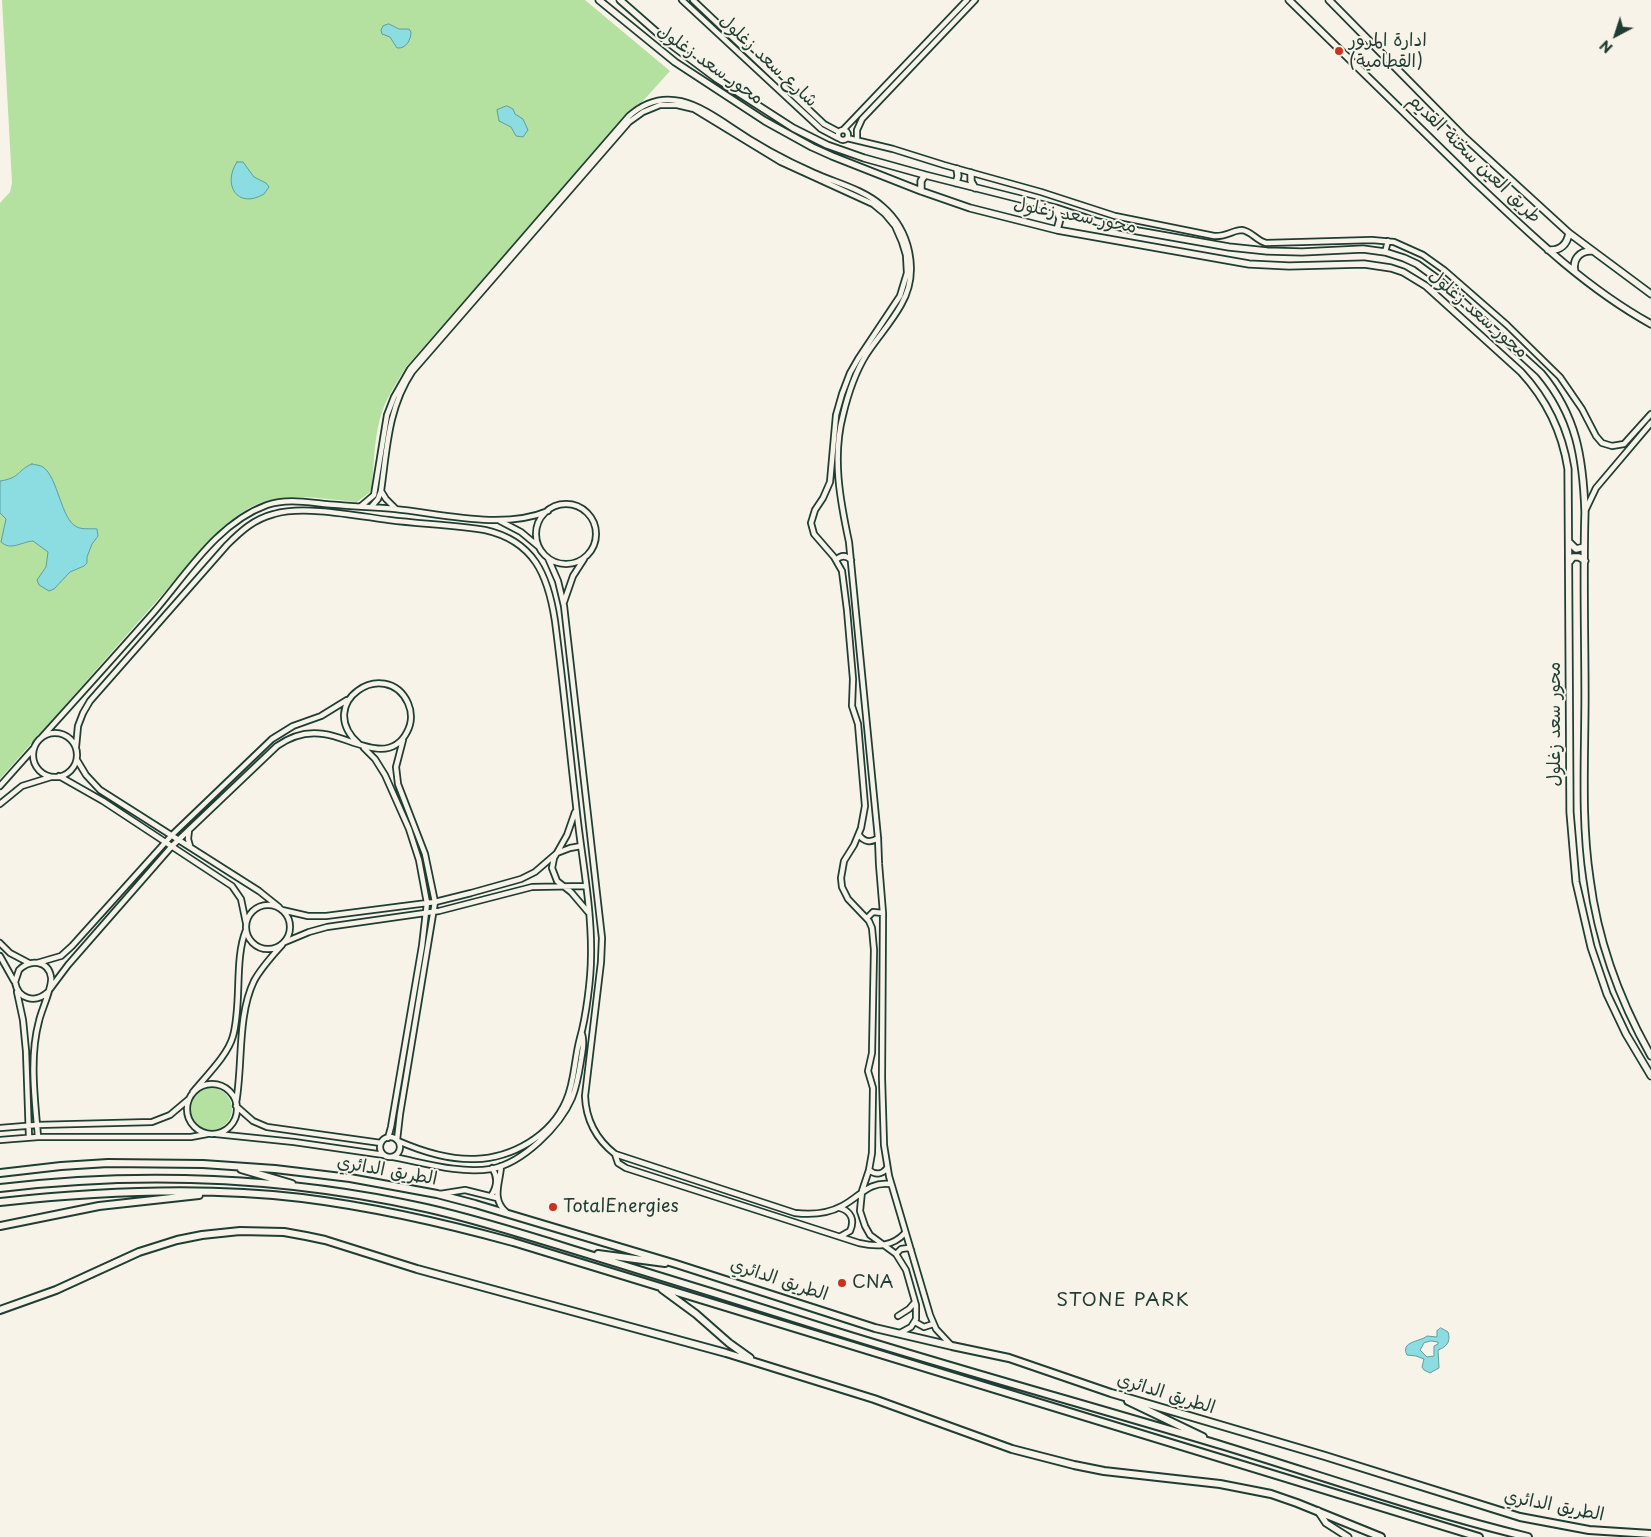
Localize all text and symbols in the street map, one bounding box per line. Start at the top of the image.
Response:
street label: شارع سعد زغلول [714,10,822,112]
north arrow [1591,10,1641,60]
street label: محور سعد زغلول [653,20,767,110]
place label: ادارة المرور (القطامية) [1349,30,1427,72]
text: N [1595,35,1617,58]
marker: ادارة المرور (القطامية) [1333,45,1345,57]
street label: طريق العين سخنة القديم [1403,90,1545,228]
street label: محور سعد زغلول [1012,193,1138,239]
street label: محور سعد زغلول [1424,265,1532,363]
street label: محور سعد زغلول [1544,662,1566,786]
street label: الطريق الدائري [335,1152,439,1190]
place label: TotalEnergies [563,1196,679,1218]
marker: TotalEnergies [547,1201,559,1213]
street label: الطريق الدائري [727,1254,831,1306]
place label: CNA [852,1272,894,1294]
marker: CNA [836,1277,848,1289]
district label: STONE PARK [1055,1290,1191,1312]
street label: الطريق الدائري [1114,1369,1218,1419]
street label: الطريق الدائري [1502,1486,1606,1526]

